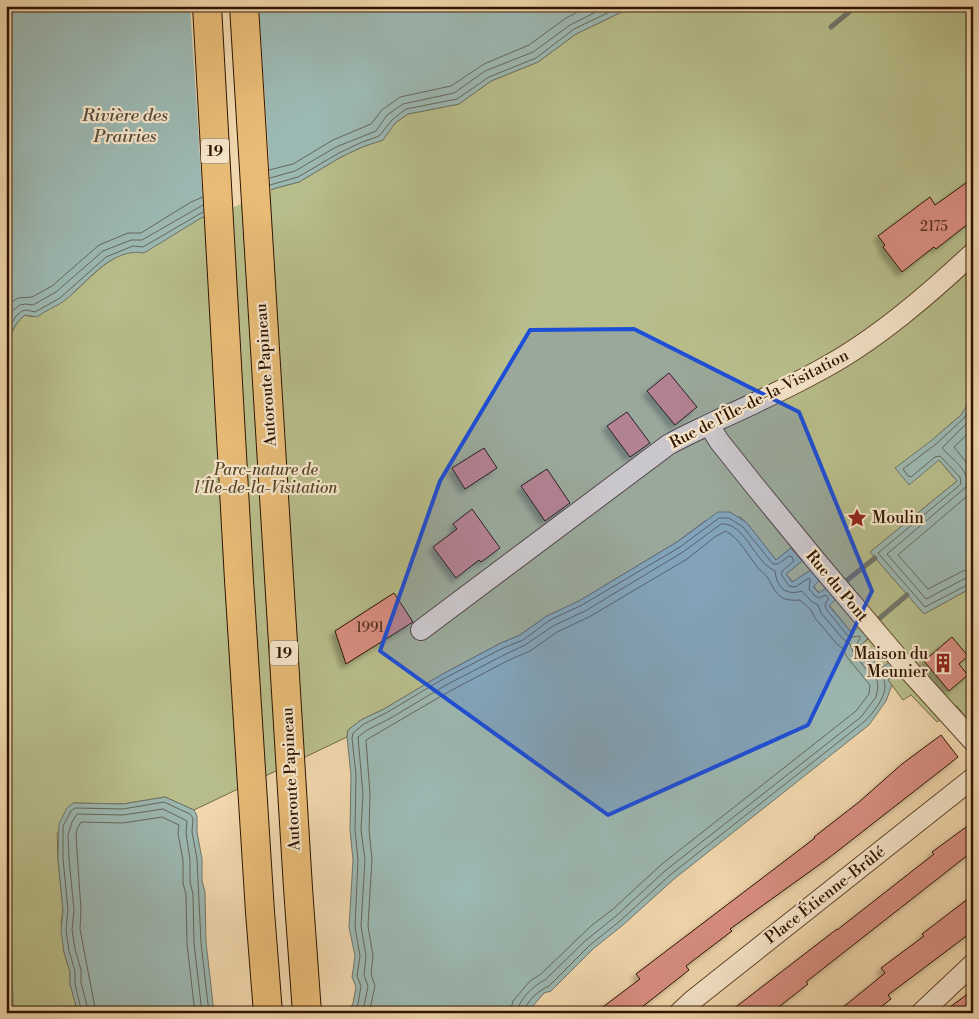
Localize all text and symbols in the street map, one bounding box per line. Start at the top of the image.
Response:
water label: Rivière des Prairies [81,104,168,148]
road number: 19 [201,138,229,164]
house number: 2175 [920,218,948,236]
street label: Autoroute Papineau [251,303,281,448]
street label: Rue de l'Île-de-la-Visitation [665,343,852,453]
park label: Parc-nature de l'Île-de-la-Visitation [195,460,338,498]
place icon: Moulin [846,507,868,529]
place label: Moulin [872,508,924,528]
street label: Rue du Pont [801,546,873,626]
house number: 1991 [356,619,384,637]
road number: 19 [270,640,298,666]
place label: Maison du Meunier [853,644,928,682]
building icon: Maison du Meunier [932,652,954,674]
street label: Autoroute Papineau [277,707,305,852]
street label: Place Étienne-Brûlé [760,840,889,948]

